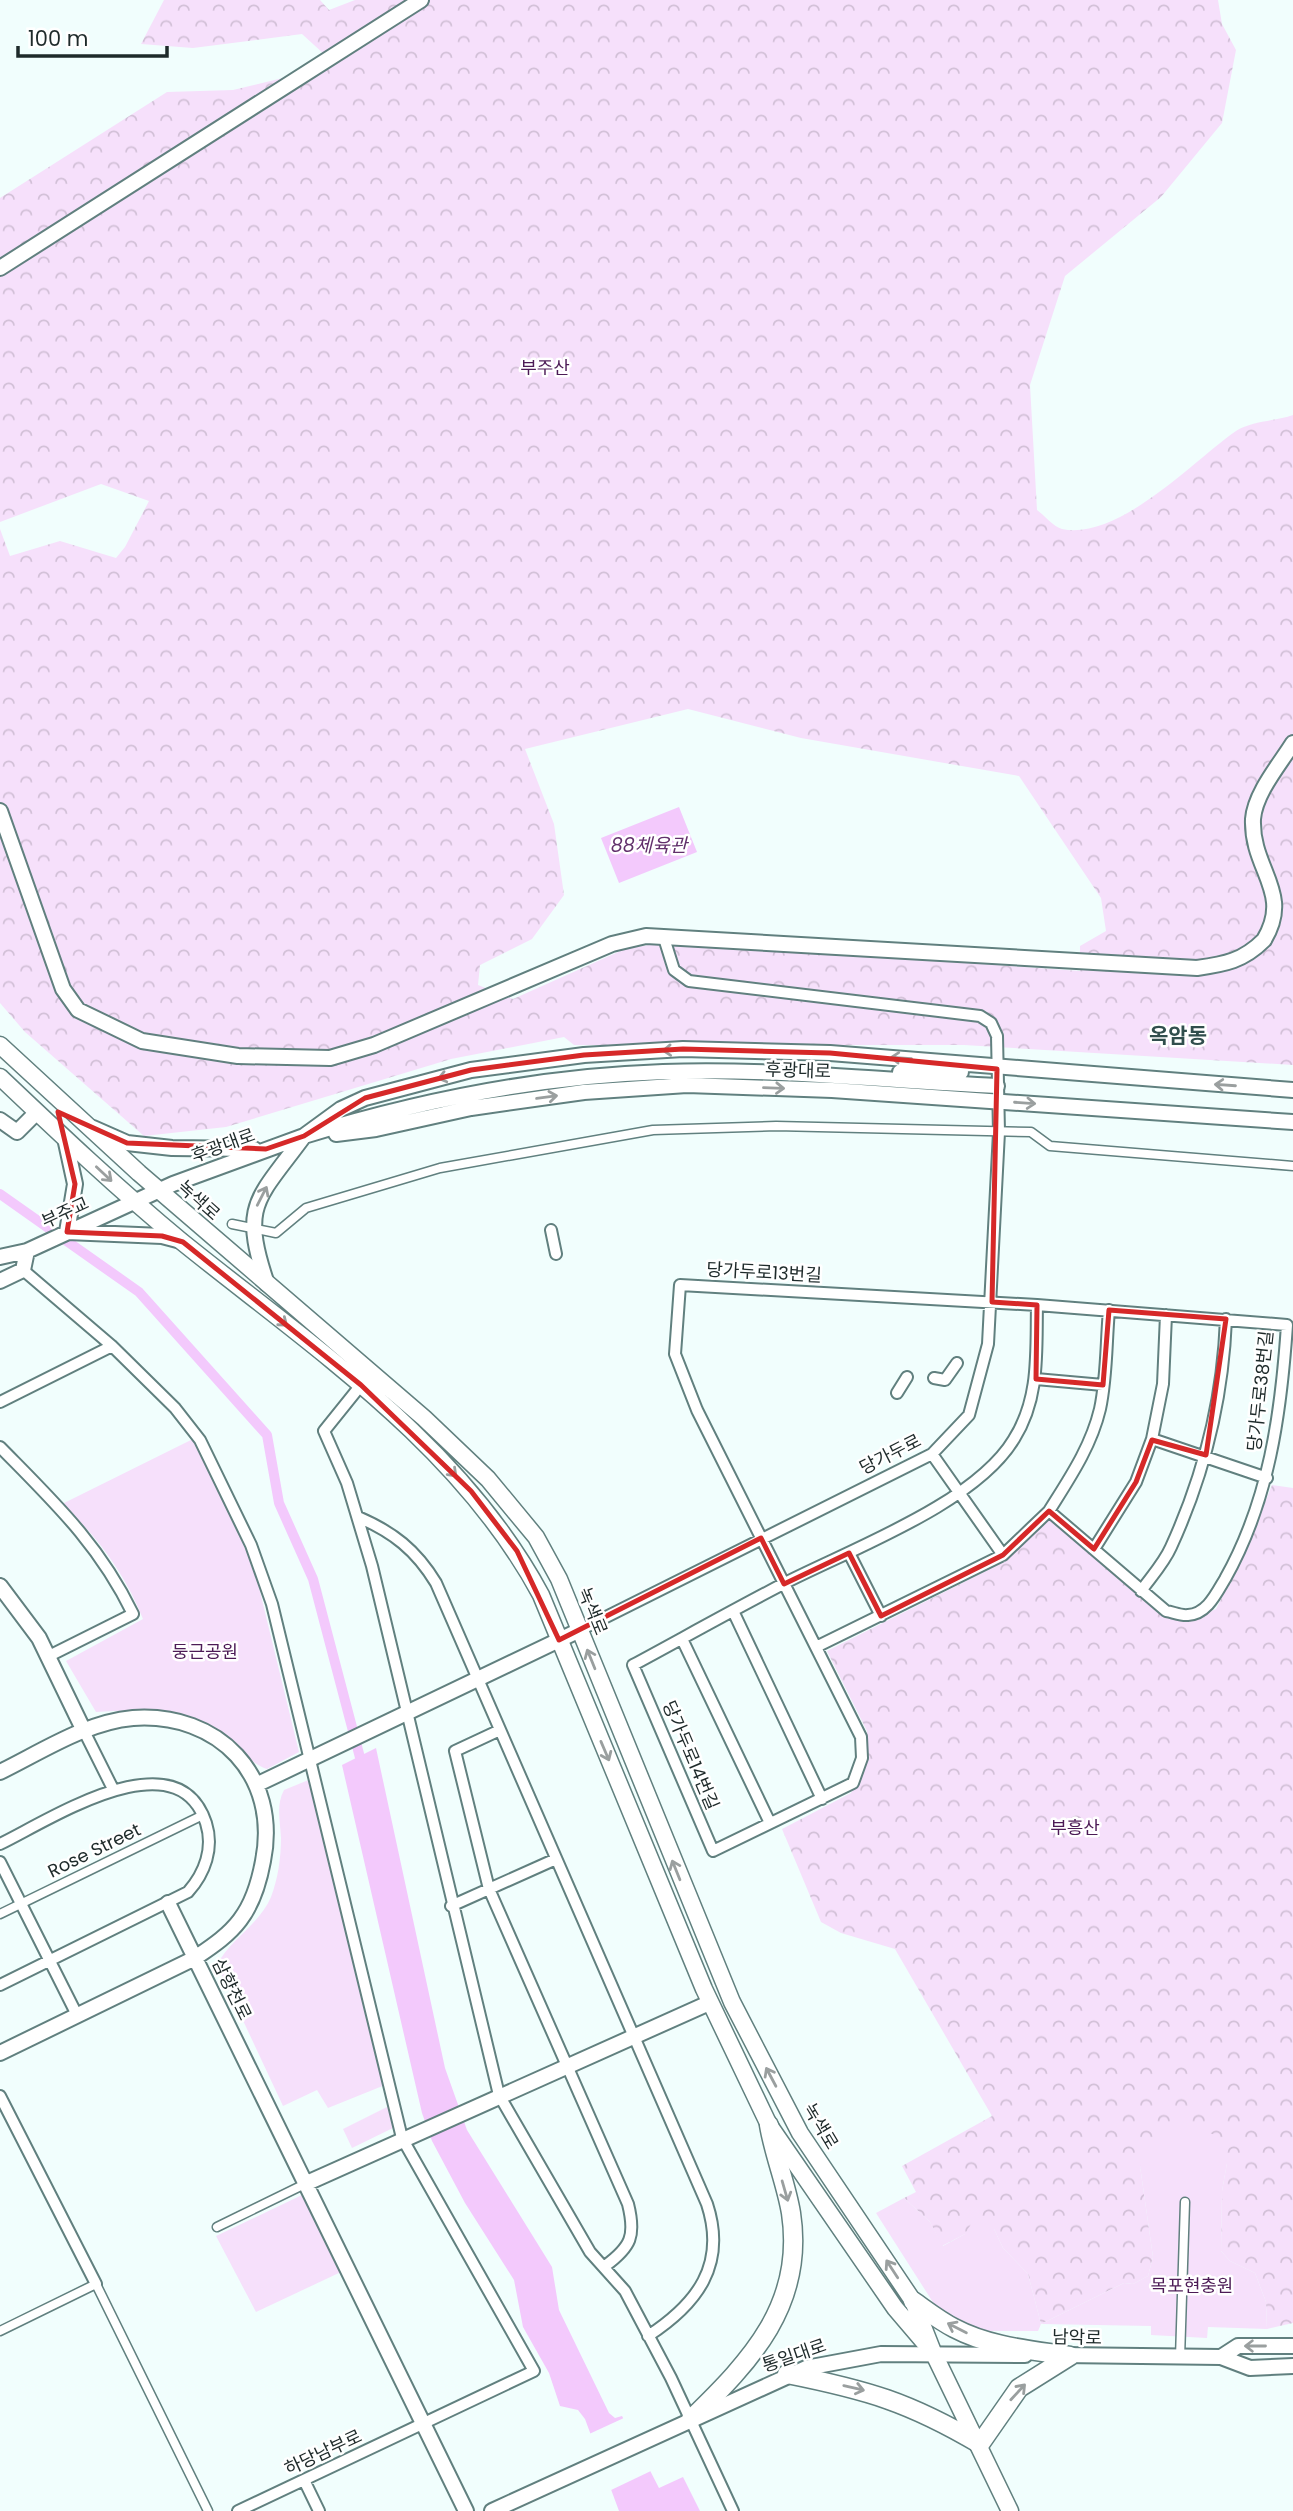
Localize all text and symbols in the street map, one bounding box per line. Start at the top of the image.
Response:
scale bar [18,14,166,58]
text: 100 m [28,24,88,53]
park label: 부주산 [520,355,570,380]
water label: 88체육관 [611,832,690,859]
district label: 옥암동 [1149,1021,1207,1050]
one-way arrow [662,1043,685,1056]
one-way arrow [889,1052,912,1065]
street label: 후광대로 [764,1056,832,1084]
one-way arrow [437,1070,460,1083]
one-way arrow [1214,1078,1237,1091]
one-way arrow [762,1082,785,1095]
one-way arrow [535,1091,558,1104]
one-way arrow [1013,1097,1036,1110]
street label: 후광대로 [188,1122,258,1168]
one-way arrow [95,1165,112,1182]
street label: 녹색로 [172,1174,226,1226]
one-way arrow [255,1186,269,1207]
street label: 부주교 [37,1190,93,1234]
street label: 당가두로13번길 [706,1256,822,1288]
one-way arrow [269,1311,287,1327]
street label: 당가두로38번길 [1241,1329,1279,1453]
street label: 당가두로 [855,1428,925,1480]
one-way arrow [441,1460,458,1477]
street label: 녹색로 [572,1583,614,1639]
park label: 둥근공원 [172,1639,238,1664]
one-way arrow [584,1649,597,1670]
street label: 당가두로14번길 [657,1697,725,1813]
one-way arrow [599,1740,612,1762]
park label: 부흥산 [1050,1815,1100,1840]
street label: Rose Street [43,1817,145,1883]
one-way arrow [669,1860,682,1881]
street label: 삼향천로 [206,1954,258,2024]
one-way arrow [764,2067,777,2088]
street label: 녹색로 [797,2098,845,2154]
one-way arrow [780,2180,793,2202]
one-way arrow [884,2260,898,2280]
park label: 목포현충원 [1151,2273,1233,2298]
one-way arrow [947,2321,968,2335]
street label: 남악로 [1052,2324,1102,2350]
street label: 통일대로 [759,2332,829,2378]
one-way arrow [1244,2339,1267,2353]
one-way arrow [842,2381,865,2395]
one-way arrow [1009,2384,1026,2402]
street label: 하당남부로 [280,2423,366,2481]

